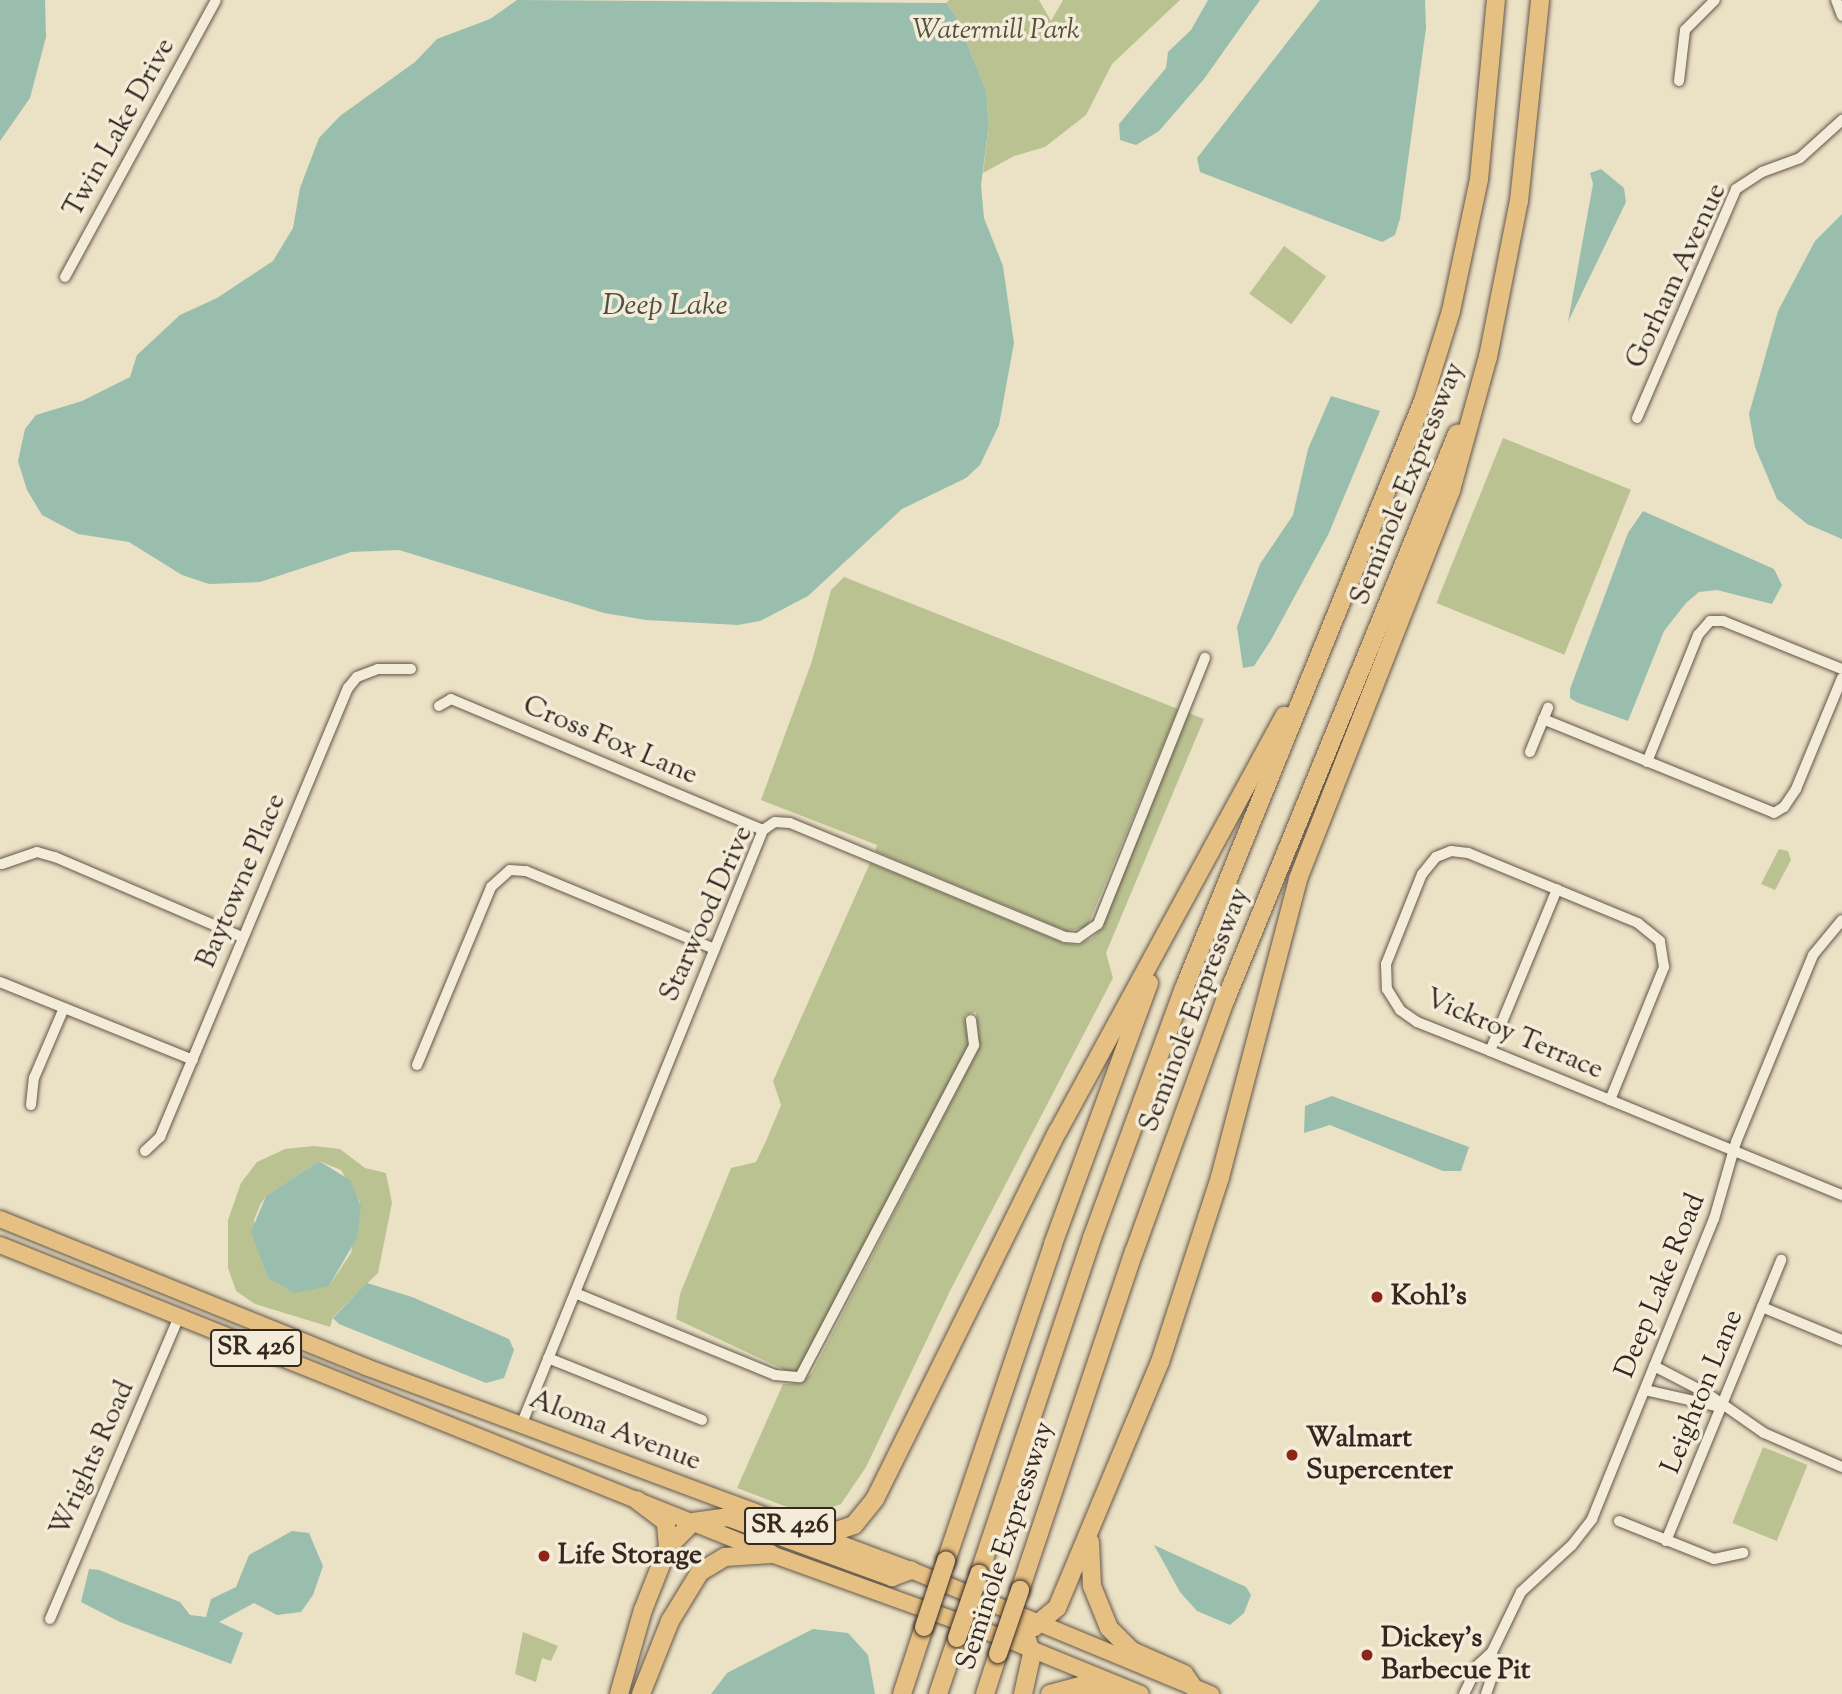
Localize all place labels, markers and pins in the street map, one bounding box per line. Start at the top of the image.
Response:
place label: Kohl's [1391,1280,1467,1314]
marker: Kohl's [1369,1289,1385,1305]
place label: Walmart Supercenter [1306,1422,1453,1488]
marker: Walmart Supercenter [1284,1447,1300,1463]
place label: Life Storage [558,1539,702,1573]
marker: Life Storage [536,1548,552,1564]
place label: Dickey's Barbecue Pit [1381,1622,1530,1688]
marker: Dickey's Barbecue Pit [1359,1647,1375,1663]

